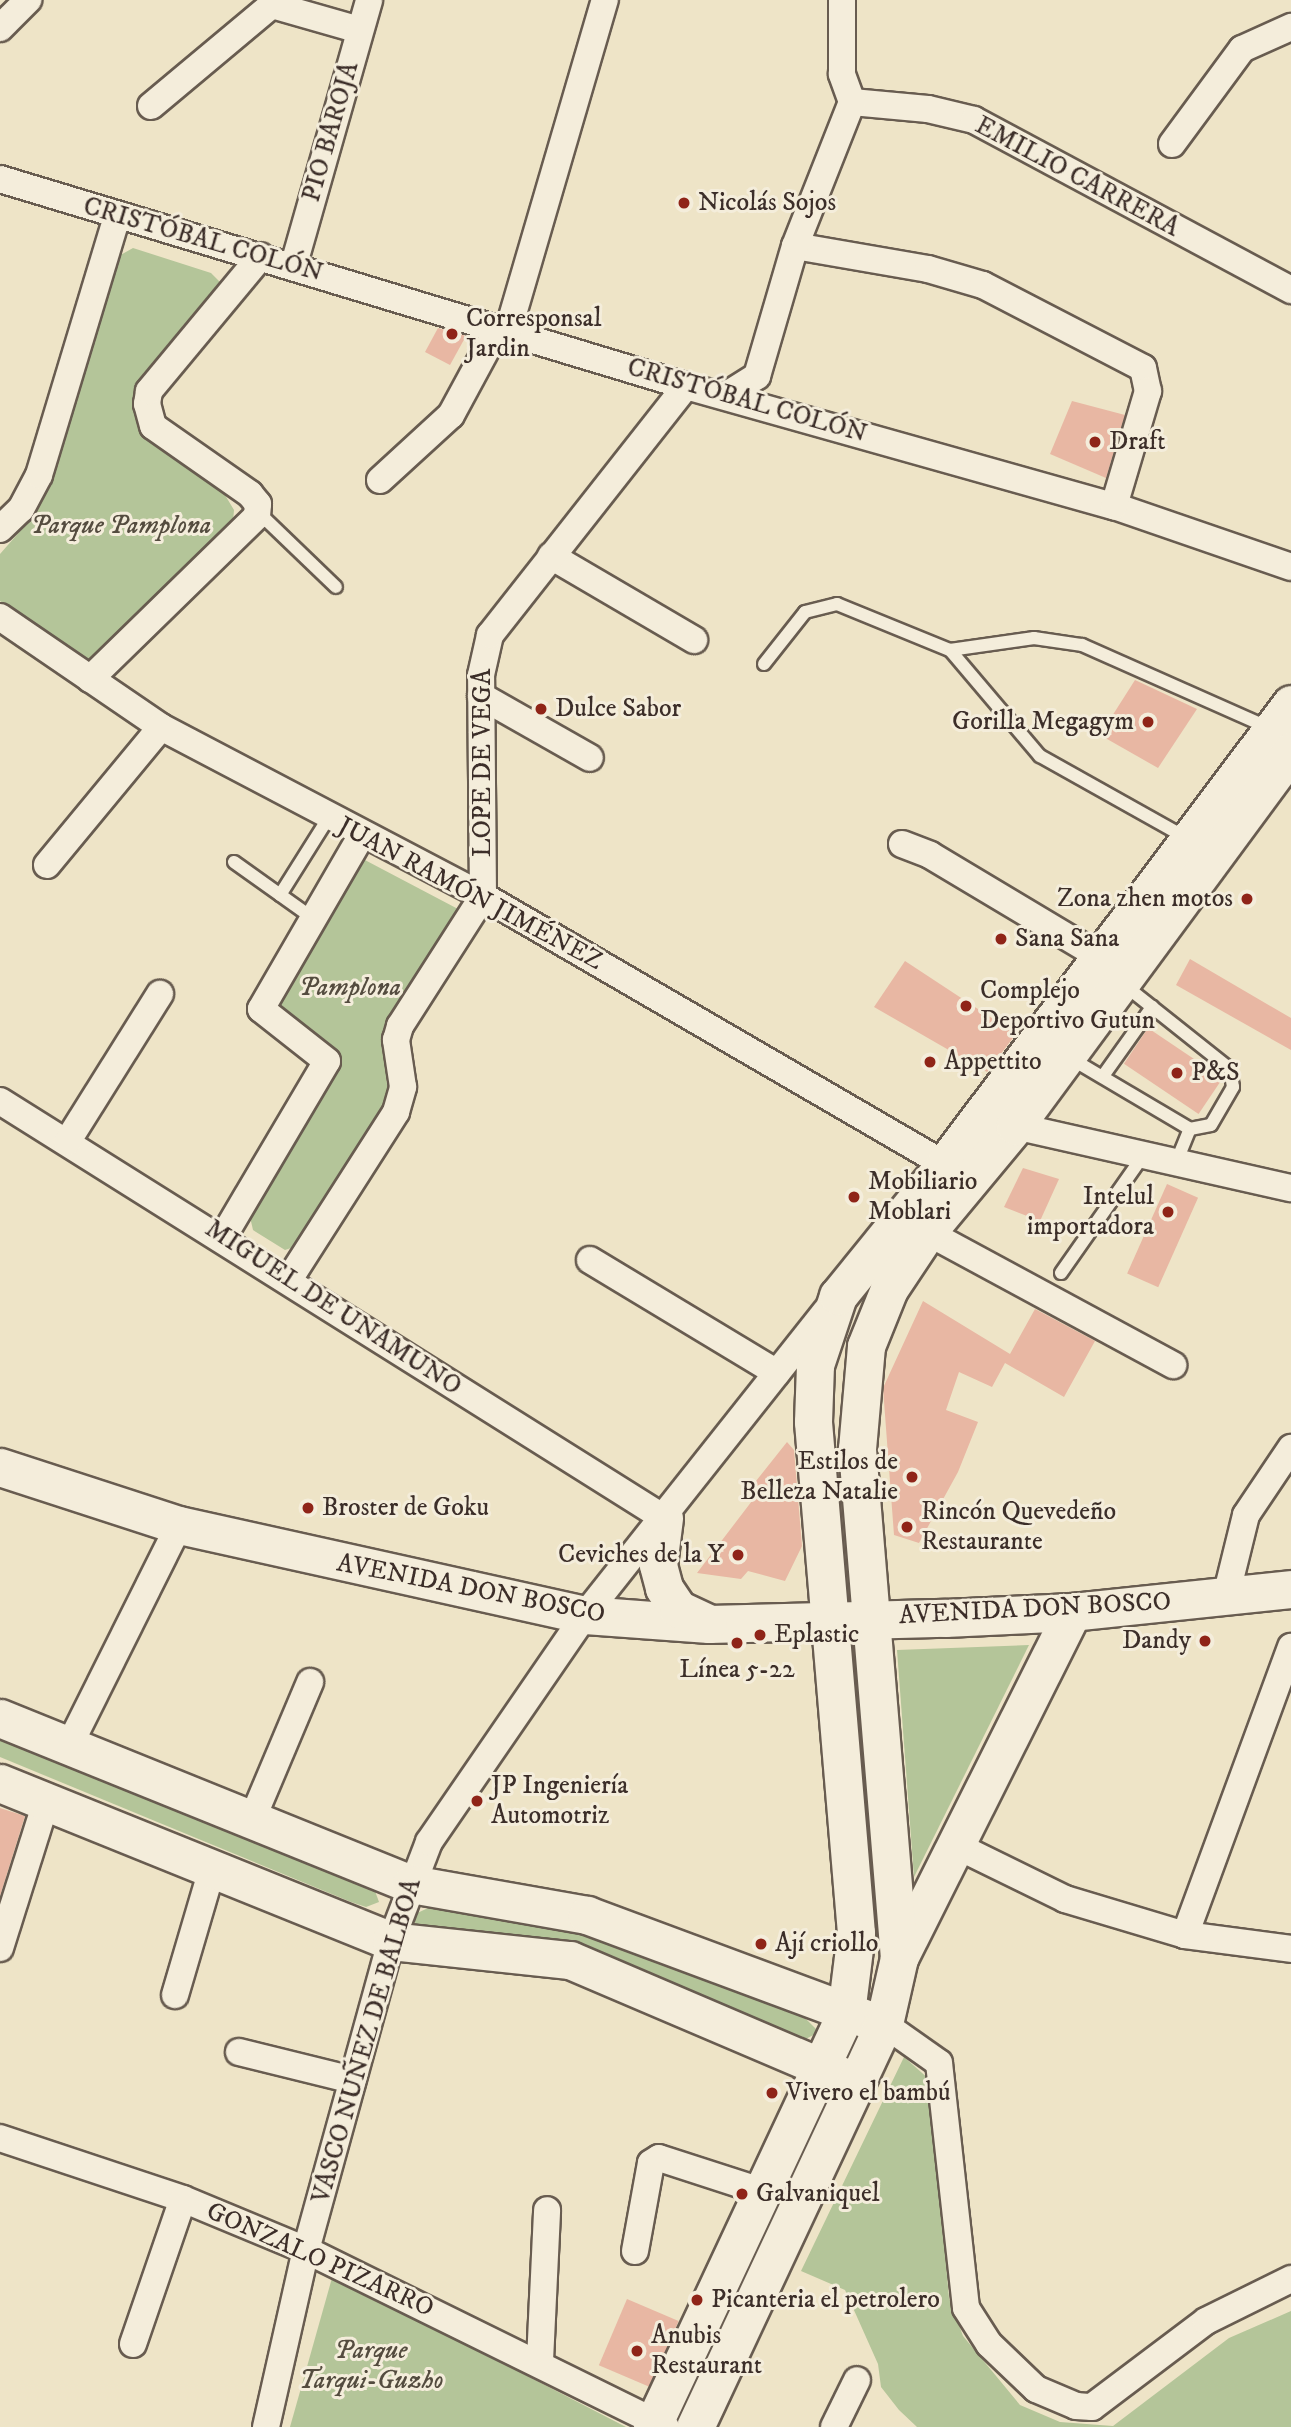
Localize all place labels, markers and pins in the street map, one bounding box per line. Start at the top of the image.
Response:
place label: Nicolás Sojos [698,187,836,219]
marker: Nicolás Sojos [676,195,692,211]
place label: Corresponsal Jardin [466,303,601,364]
marker: Corresponsal Jardin [444,326,460,342]
place label: Draft [1109,426,1166,458]
marker: Draft [1087,434,1103,450]
place label: Dulce Sabor [555,693,681,725]
marker: Dulce Sabor [533,701,549,717]
place label: Gorilla Megagym [952,706,1134,738]
marker: Gorilla Megagym [1140,714,1156,730]
place label: Zona zhen motos [1057,883,1233,915]
marker: Zona zhen motos [1239,891,1255,907]
place label: Sana Sana [1015,923,1119,955]
marker: Sana Sana [993,931,1009,947]
place label: Complejo Deportivo Gutun [980,975,1155,1036]
marker: Complejo Deportivo Gutun [958,998,974,1014]
place label: Appettito [944,1046,1042,1078]
marker: Appettito [922,1054,938,1070]
place label: P&S [1191,1057,1240,1089]
marker: P&S [1169,1065,1185,1081]
place label: Mobiliario Moblari [868,1166,977,1228]
place label: Intelul importadora [1027,1181,1154,1242]
marker: Mobiliario Moblari [846,1189,862,1205]
marker: Intelul importadora [1160,1204,1176,1220]
place label: Estilos de Belleza Natalie [740,1446,898,1508]
marker: Estilos de Belleza Natalie [904,1469,920,1485]
place label: Broster de Goku [322,1492,489,1524]
place label: Rincón Quevedeño Restaurante [921,1496,1116,1558]
marker: Broster de Goku [300,1500,316,1516]
marker: Rincón Quevedeño Restaurante [899,1519,915,1535]
place label: Ceviches de la Y [558,1539,724,1571]
marker: Ceviches de la Y [730,1547,746,1563]
place label: Eplastic [774,1619,859,1651]
place label: Dandy [1122,1625,1191,1657]
marker: Eplastic [752,1627,768,1643]
marker: Dandy [1197,1633,1213,1649]
marker: Línea 5-22 [729,1635,745,1651]
place label: Línea 5-22 [679,1654,795,1686]
place label: JP Ingeniería Automotriz [491,1770,628,1831]
marker: JP Ingeniería Automotriz [469,1793,485,1809]
place label: Ají criollo [775,1928,878,1960]
marker: Ají criollo [753,1936,769,1952]
place label: Vivero el bambú [786,2077,951,2109]
marker: Vivero el bambú [764,2085,780,2101]
place label: Galvaniquel [756,2178,880,2210]
marker: Galvaniquel [734,2186,750,2202]
place label: Picanteria el petrolero [711,2284,940,2316]
marker: Picanteria el petrolero [689,2292,705,2308]
place label: Anubis Restaurant [651,2320,762,2382]
marker: Anubis Restaurant [629,2343,645,2359]

